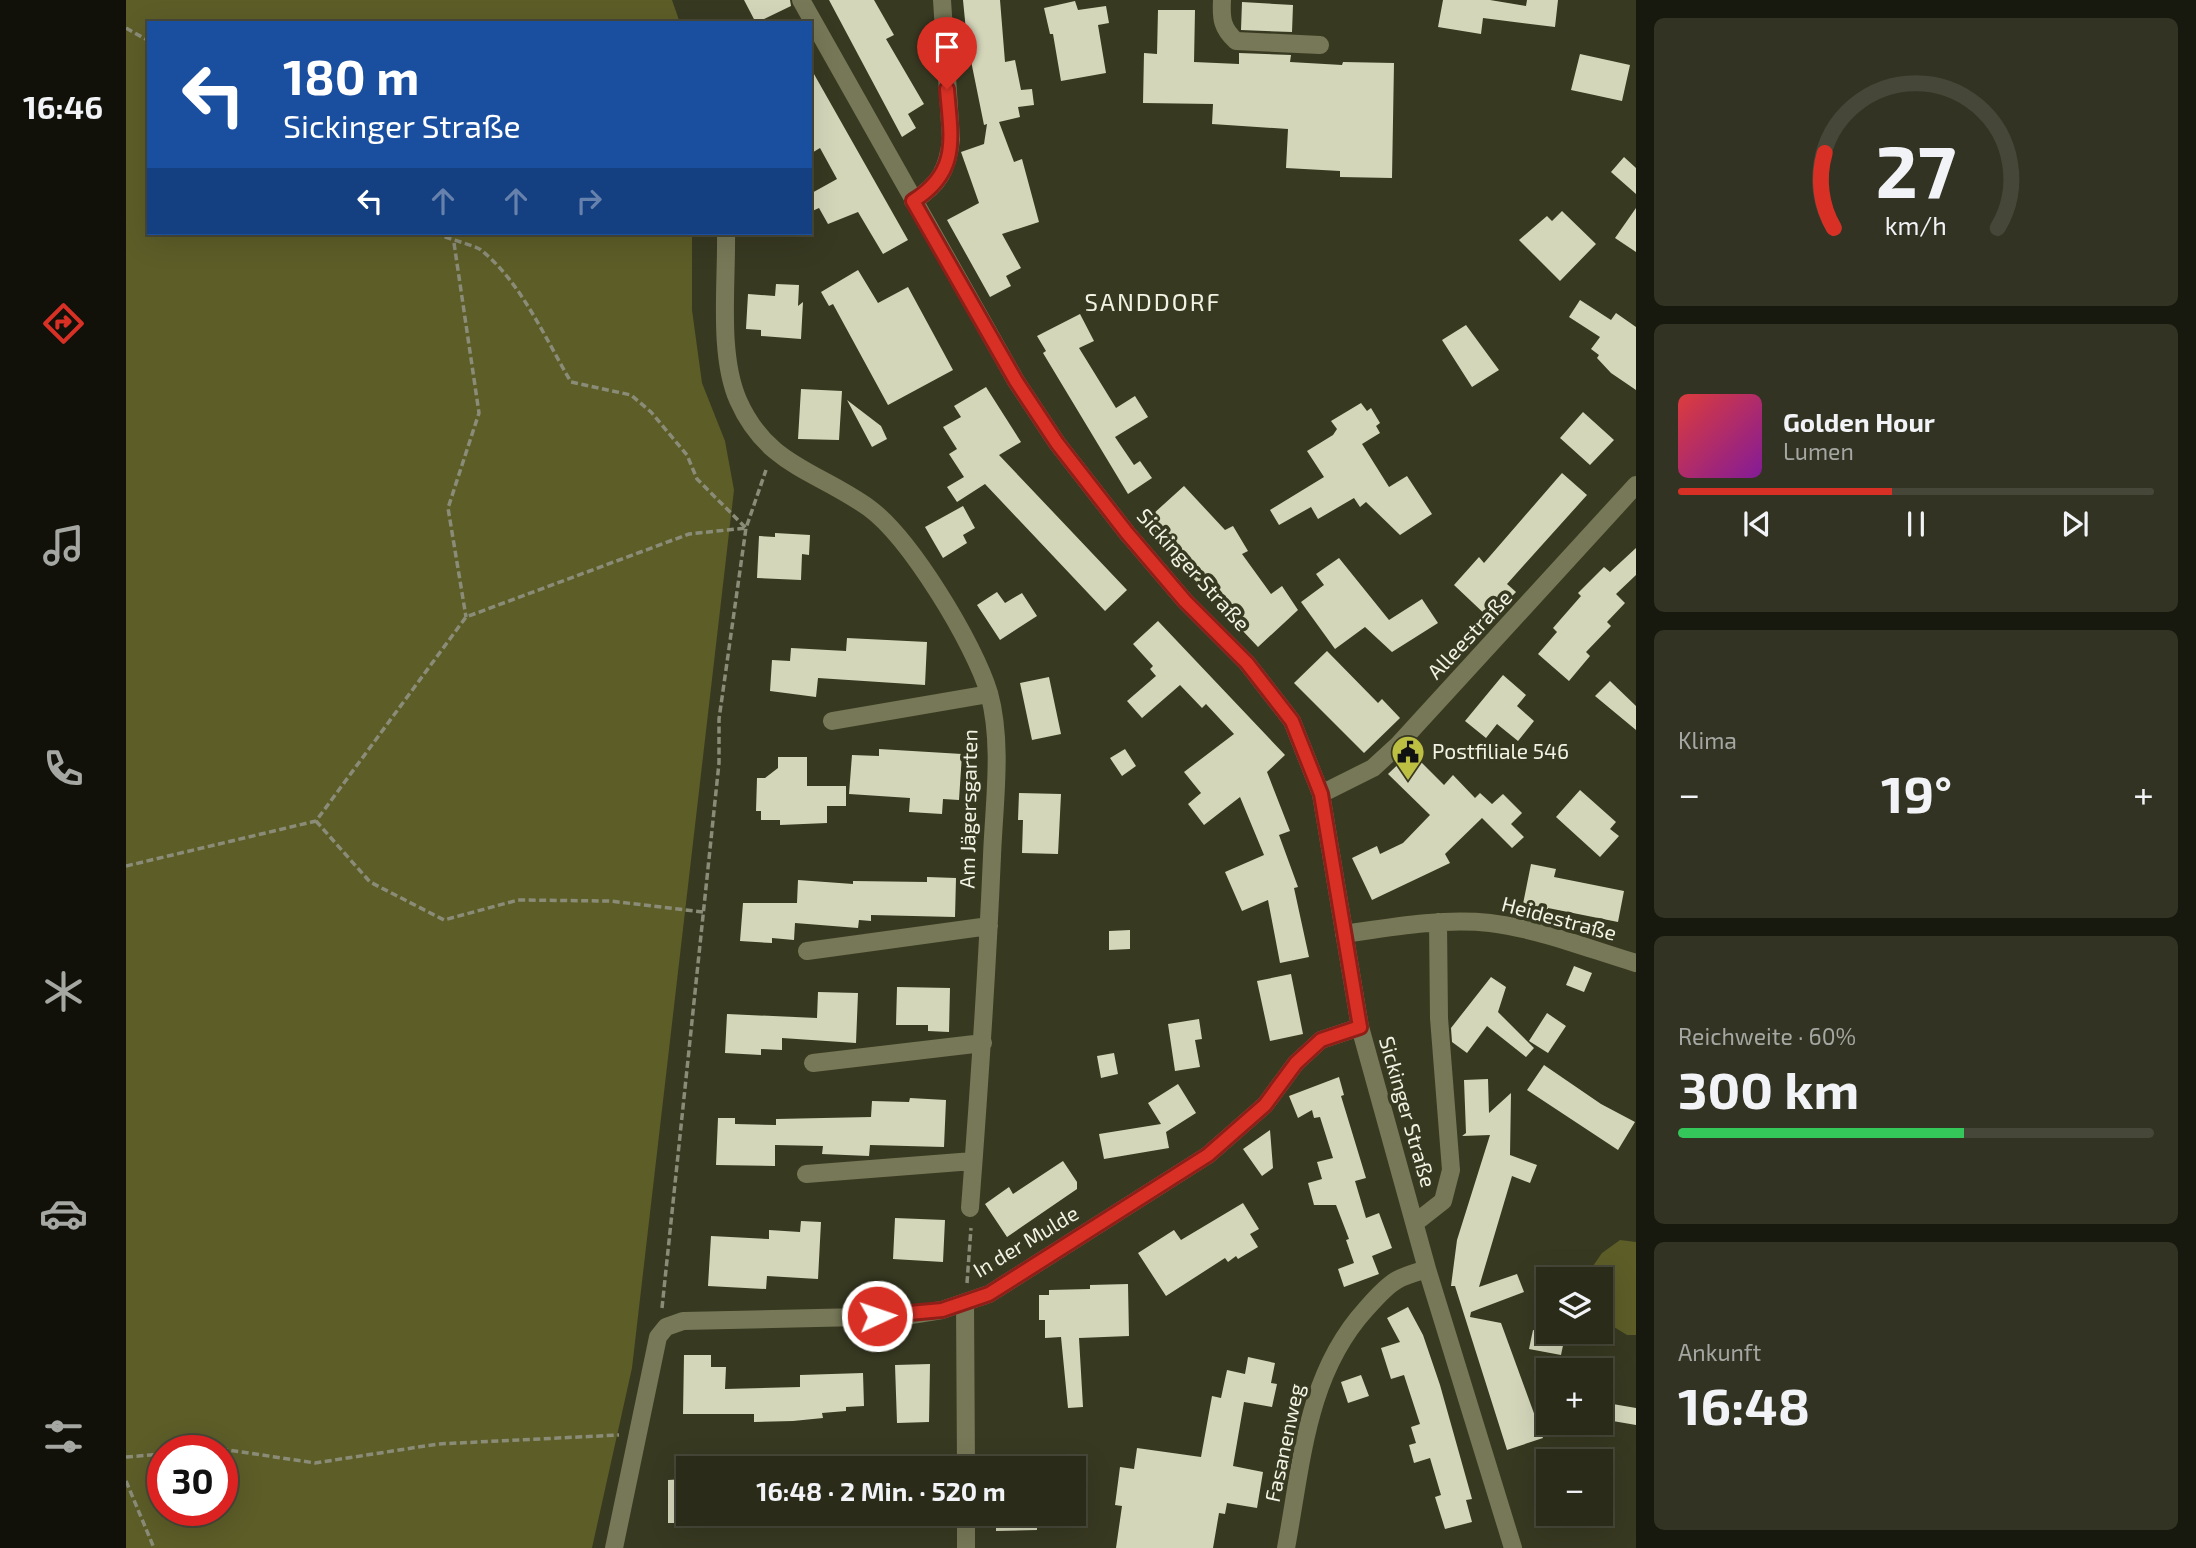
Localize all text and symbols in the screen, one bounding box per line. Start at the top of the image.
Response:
pin [917,17,977,89]
icon: arrive [928,28,966,66]
text: 180 m [283,46,419,105]
icon: left [168,49,259,140]
text: 16:46 [23,87,103,125]
text: Sickinger Straße [283,106,521,144]
text: 27 [1876,125,1956,213]
icon: left [351,182,389,220]
icon: ahead [424,182,462,220]
icon: ahead [497,182,535,220]
icon: right [570,182,608,220]
text: km/h [1885,210,1947,240]
district label: SANDDORF [1085,287,1221,316]
icon: directions [39,299,88,348]
text: Golden Hour [1783,406,1935,437]
text: Lumen [1783,437,1854,465]
street label: Sickinger Straße [1133,503,1256,635]
icon: previous [1738,505,1776,543]
icon: pause [1897,505,1935,543]
icon: next [2056,505,2094,543]
icon: music [39,521,88,570]
street label: Alleestraße [1422,584,1516,684]
text: Klima [1678,726,1737,754]
street label: Am Jägersgarten [954,729,981,889]
public building icon: Postfiliale 546 [1389,733,1427,782]
place label: Postfiliale 546 [1432,738,1569,763]
icon: phone [39,744,88,793]
text: 19° [1881,761,1952,823]
text: − [1678,770,1700,816]
text: + [2133,770,2154,816]
street label: Heidestraße [1499,890,1620,945]
icon: climate [39,967,88,1016]
text: Reichweite · 60% [1678,1022,1856,1050]
street label: Sickinger Straße [1375,1033,1442,1190]
text: 300 km [1678,1057,1859,1119]
icon: car [39,1189,88,1238]
street label: In der Mulde [968,1200,1082,1282]
map controls [1536,1267,1613,1526]
button: layers [1536,1267,1613,1344]
position arrow [840,1279,914,1353]
text: Ankunft [1678,1338,1761,1366]
button: + [1536,1358,1613,1435]
text: 16:48 [1678,1373,1810,1435]
street label: Fasanenweg [1259,1381,1308,1504]
icon: filters [39,1412,88,1461]
speed limit sign: 30 [147,1435,238,1526]
button: − [1536,1449,1613,1526]
text: 16:48 · 2 Min. · 520 m [756,1475,1006,1506]

